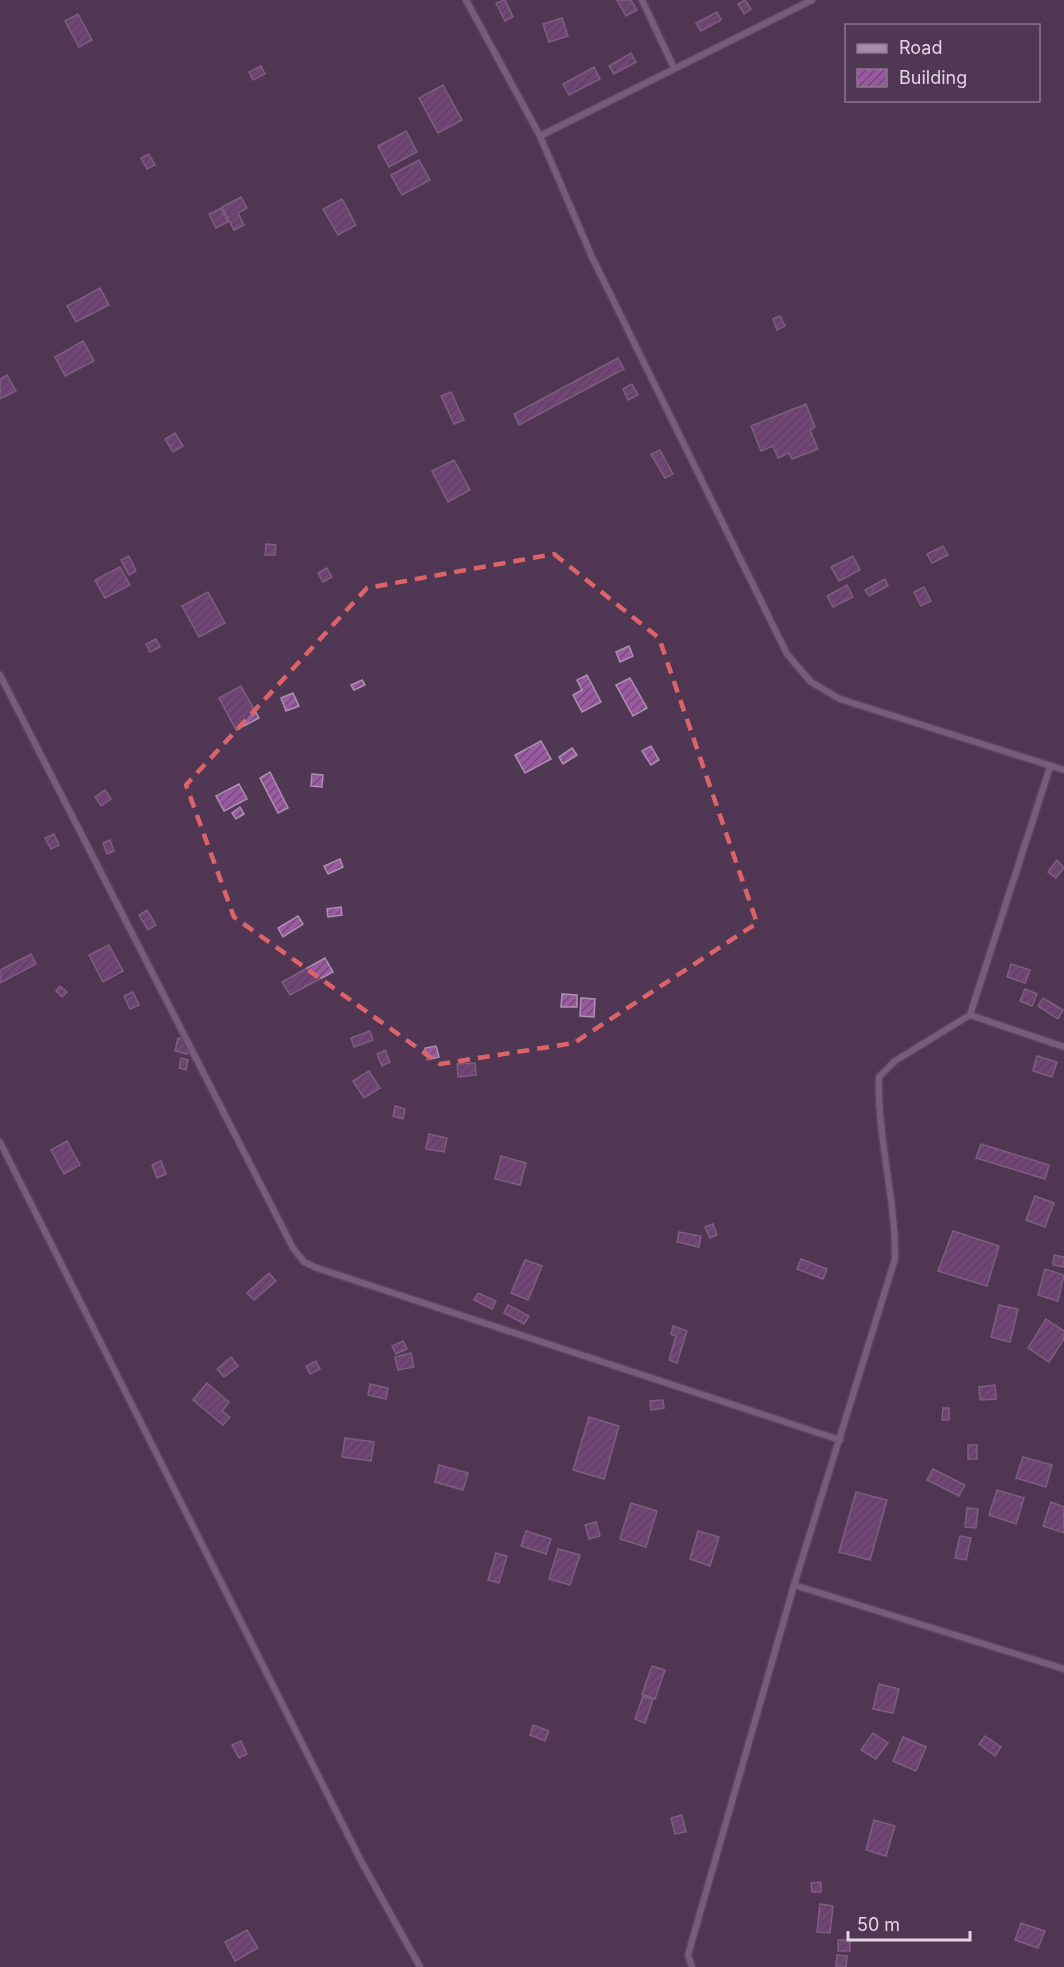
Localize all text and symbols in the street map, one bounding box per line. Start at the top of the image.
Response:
legend [845,24,1040,102]
text: Road [899,37,942,58]
text: Building [899,67,967,88]
scale bar [848,1904,970,1942]
text: 50 m [857,1914,900,1935]

